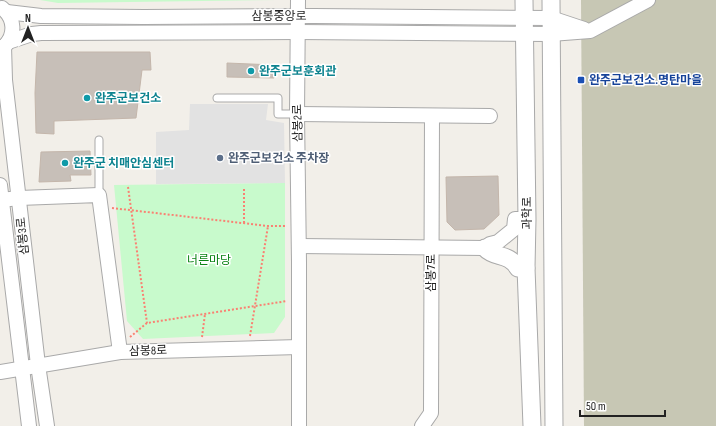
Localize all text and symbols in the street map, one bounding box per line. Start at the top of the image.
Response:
north arrow [8,8,48,48]
street label: 삼봉중앙로 [251,9,307,24]
text: N [25,12,31,25]
place label: 완주군보훈회관 [259,64,336,79]
marker: 완주군보훈회관 [246,66,256,76]
place label: 완주군보건소.명탄마을 [589,73,702,88]
marker: 완주군보건소.명탄마을 [576,75,586,85]
place label: 완주군보건소 [95,91,161,106]
marker: 완주군보건소 [82,93,92,103]
street label: 삼봉2로 [290,104,306,142]
place label: 완주군보건소 주차장 [228,151,329,166]
marker: 완주군보건소 주차장 [215,153,225,163]
place label: 완주군 치매안심센터 [73,156,174,171]
marker: 완주군 치매안심센터 [60,158,70,168]
street label: 과학로 [520,196,535,230]
street label: 삼봉3로 [14,216,32,256]
park label: 너른마당 [187,253,231,268]
street label: 삼봉7로 [424,254,439,292]
street label: 삼봉8로 [129,343,167,359]
scale bar [580,392,665,418]
text: 50 m [586,399,606,414]

